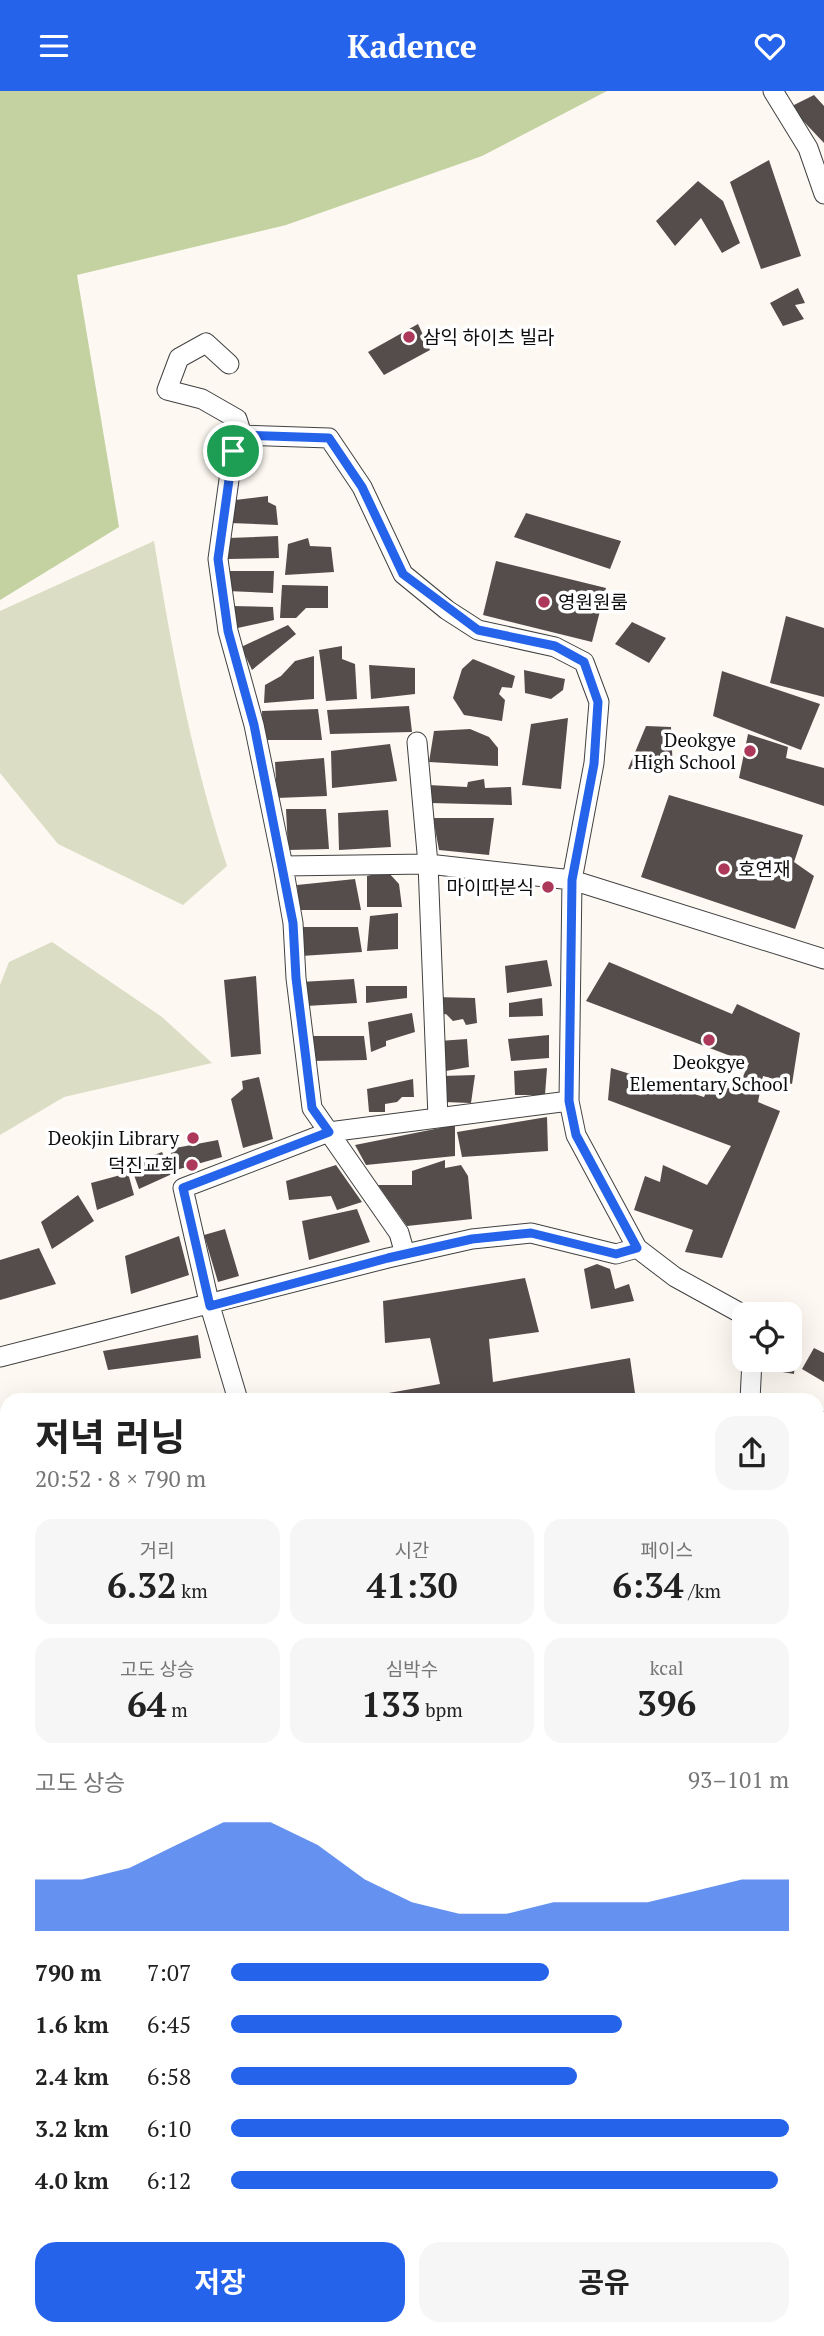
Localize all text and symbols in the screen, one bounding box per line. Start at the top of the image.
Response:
text: Kadence [347,25,477,67]
icon: menu [35,27,73,65]
icon: heart [751,27,789,65]
place label: 삼익 하이츠 빌라 [423,324,555,349]
marker: 삼익 하이츠 빌라 [401,329,417,345]
pin [203,421,263,481]
icon: arrive [214,432,252,470]
place label: 영원원룸 [558,589,628,614]
marker: 영원원룸 [536,594,552,610]
place label: Deokgye High School [634,727,736,774]
marker: Deokgye High School [742,743,758,759]
place label: 호연재 [738,856,790,881]
marker: 호연재 [716,861,732,877]
place label: 마이따분식 [447,874,534,899]
marker: 마이따분식 [540,879,556,895]
marker: Deokgye Elementary School [701,1032,717,1048]
place label: Deokgye Elementary School [630,1049,788,1096]
place label: Deokjin Library [48,1125,179,1150]
marker: Deokjin Library [185,1130,201,1146]
place label: 덕진교회 [108,1152,178,1177]
marker: 덕진교회 [184,1157,200,1173]
map controls [732,1302,802,1372]
button: locate [732,1302,802,1372]
text: 저녁 러닝 [35,1412,185,1462]
button: share [715,1416,789,1490]
text: 20:52 · 8 × 790 m [35,1463,206,1494]
text: 거리 [140,1537,175,1562]
text: 시간 [395,1537,429,1562]
text: 페이스 [640,1537,693,1562]
text: 6.32 [107,1562,177,1608]
text: 41:30 [366,1562,458,1608]
text: 6:34 [612,1562,684,1608]
text: km [177,1578,208,1603]
text: /km [684,1578,721,1603]
text: kcal [650,1655,684,1680]
text: 고도 상승 [120,1656,195,1681]
text: 심박수 [386,1656,438,1681]
text: 396 [637,1680,696,1726]
text: 64 [127,1681,167,1727]
text: 133 [361,1681,421,1727]
text: m [167,1697,188,1722]
text: bpm [421,1697,463,1722]
text: 93–101 m [688,1764,789,1795]
text: 고도 상승 [35,1767,125,1798]
text: 790 m [35,1957,101,1988]
text: 7:07 [147,1957,191,1988]
text: 1.6 km [35,2009,109,2040]
text: 6:45 [147,2009,191,2040]
text: 2.4 km [35,2061,109,2092]
text: 6:58 [147,2061,191,2092]
text: 3.2 km [35,2113,109,2144]
text: 6:10 [147,2113,191,2144]
text: 4.0 km [35,2165,109,2196]
text: 6:12 [147,2165,191,2196]
button: 저장 [35,2242,405,2322]
button: 공유 [419,2242,789,2322]

